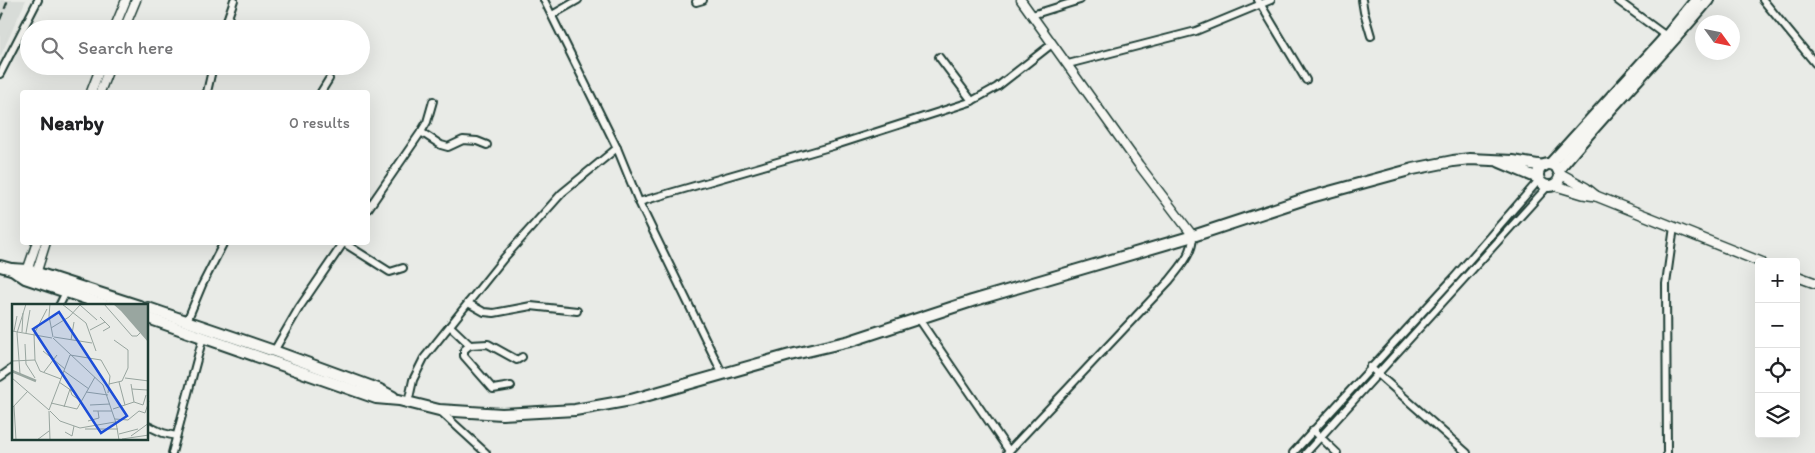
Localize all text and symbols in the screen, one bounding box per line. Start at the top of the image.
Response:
north arrow [1695,15,1740,60]
search box [20,20,370,75]
icon: search [38,34,66,62]
text: Search here [78,36,173,59]
text: Nearby [40,110,104,135]
text: 0 results [289,113,350,132]
map controls [1755,258,1800,438]
button: + [1755,258,1800,303]
button: − [1755,303,1800,348]
inset map [12,304,149,440]
button: locate [1755,348,1800,393]
button: layers [1755,393,1800,438]

